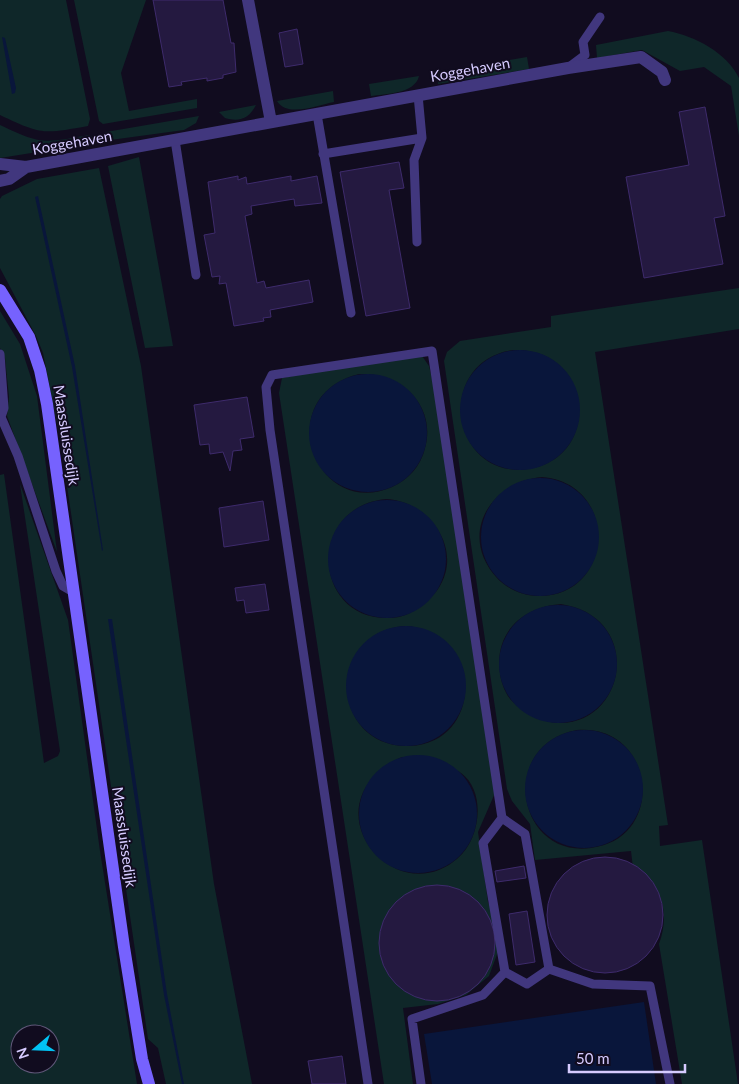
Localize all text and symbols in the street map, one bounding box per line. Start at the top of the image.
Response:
street label: Koggehaven [429,53,511,85]
street label: Koggehaven [31,126,113,158]
street label: Maassluissedijk [50,384,84,487]
street label: Maassluissedijk [109,786,141,889]
north arrow [10,1024,60,1074]
scale bar [569,1042,685,1074]
text: N [12,1046,32,1061]
text: 50 m [576,1049,610,1067]

